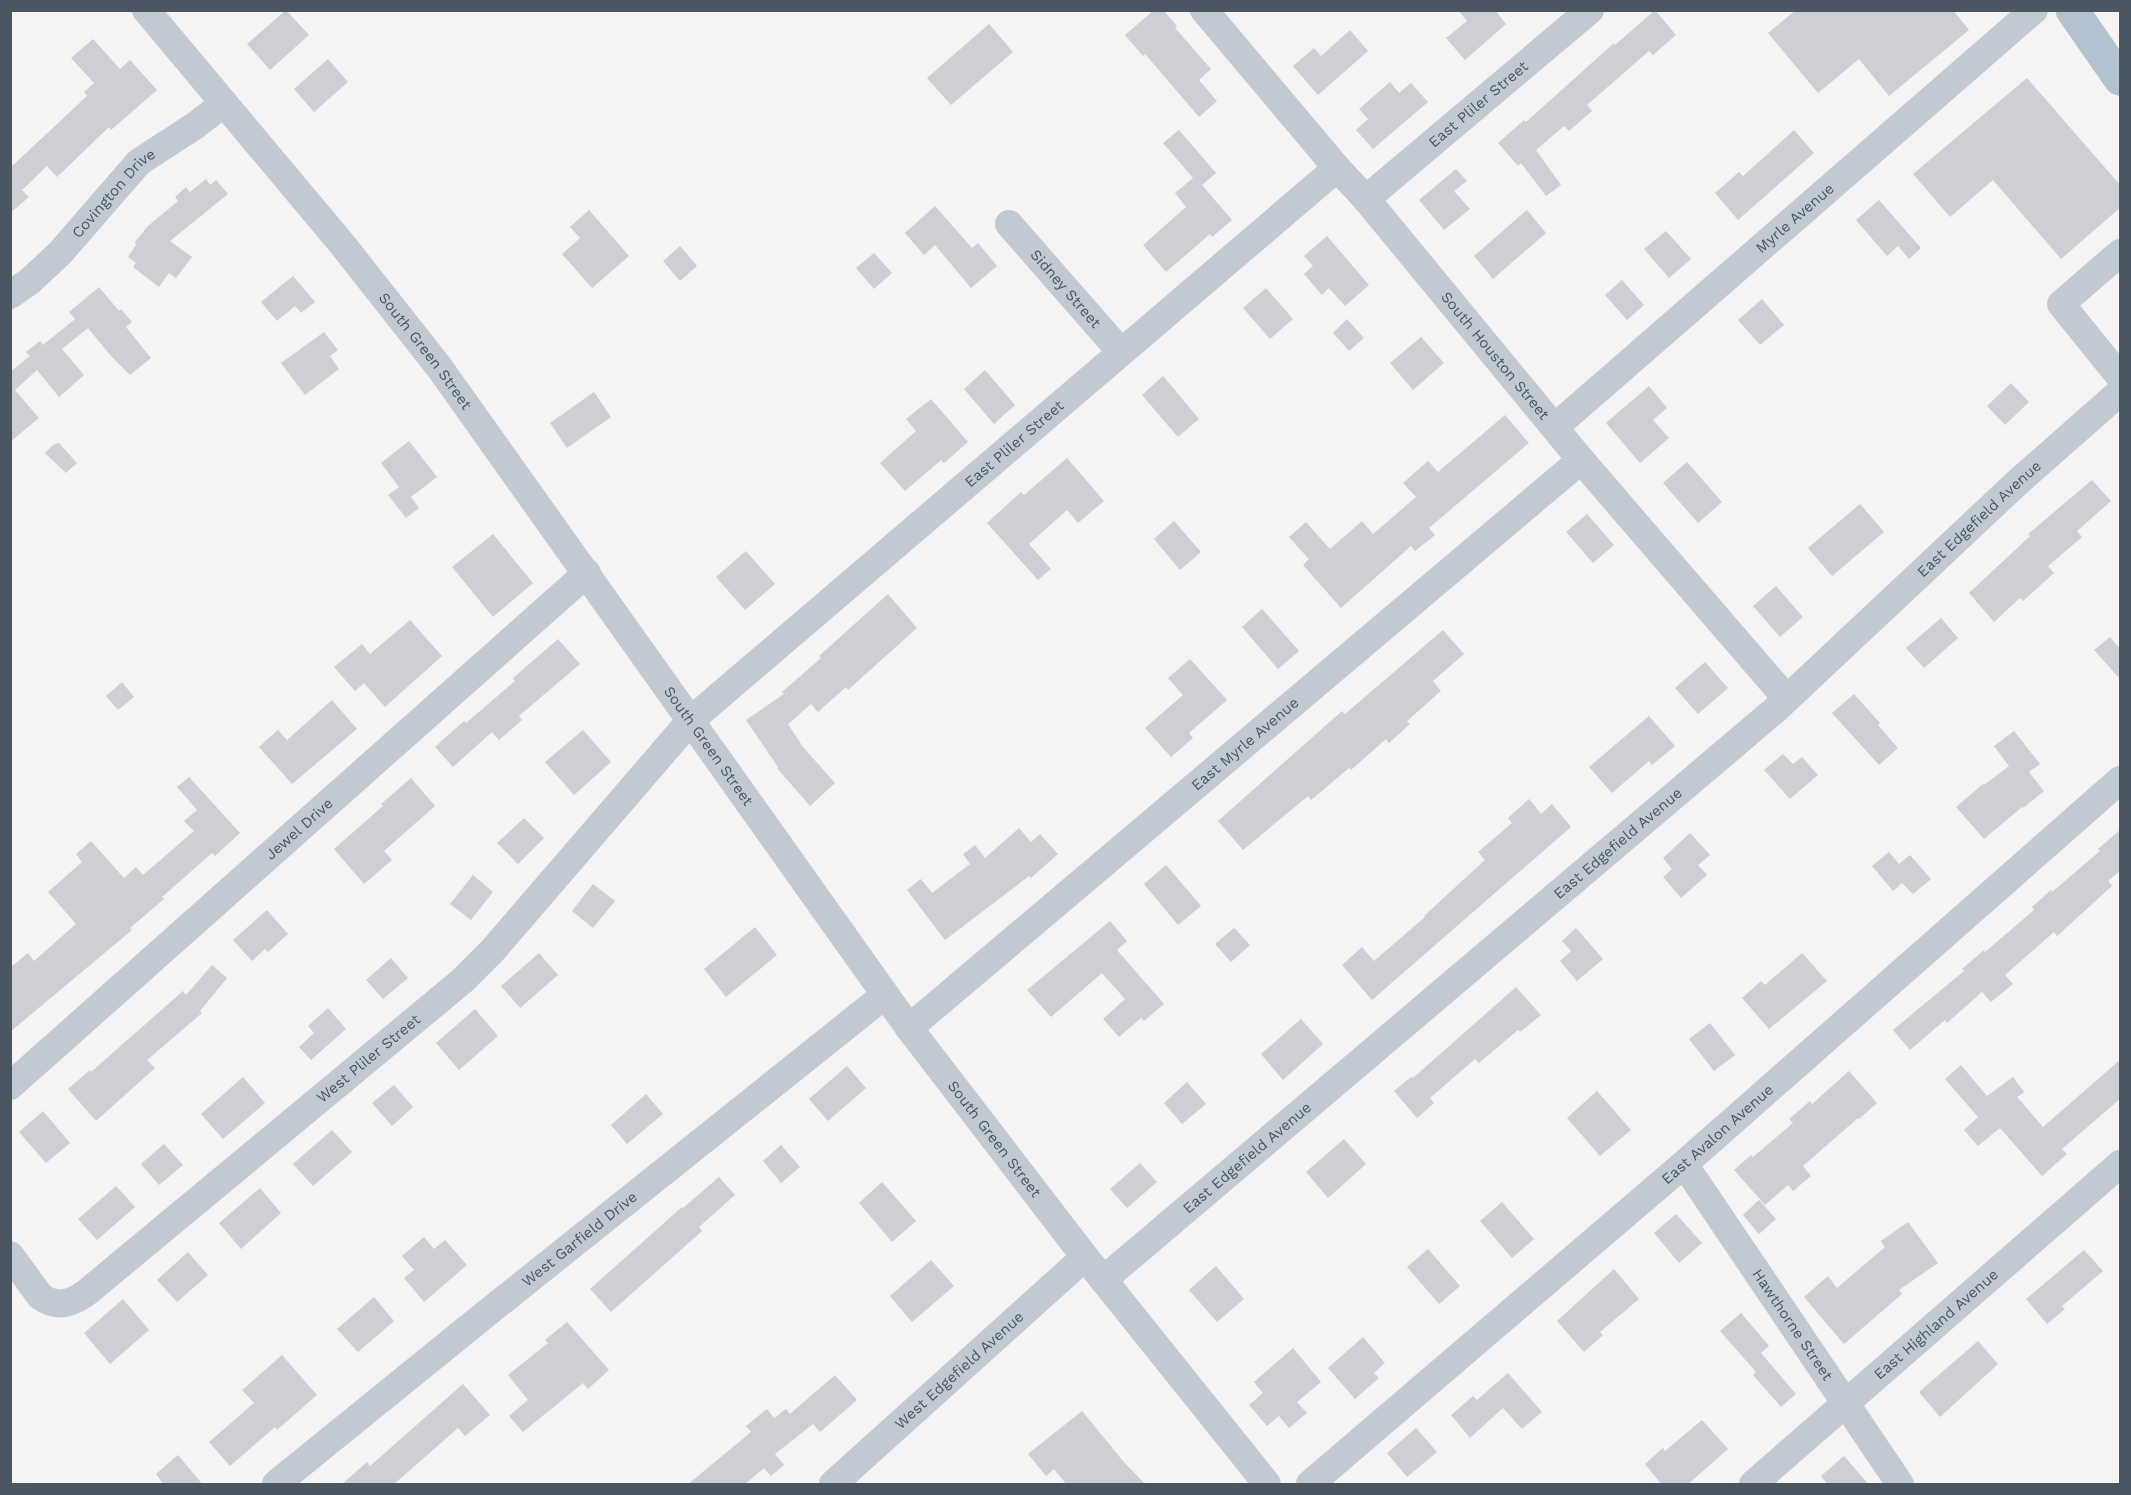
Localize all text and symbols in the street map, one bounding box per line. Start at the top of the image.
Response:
street label: East Pliler Street [1425,57,1532,151]
street label: Covington Drive [68,145,159,242]
street label: Myrle Avenue [1752,179,1838,257]
street label: Sidney Street [1027,246,1105,332]
street label: South Houston Street [1437,288,1554,424]
street label: South Green Street [375,289,476,414]
street label: East Pliler Street [961,396,1068,491]
street label: East Edgefield Avenue [1914,457,2045,581]
street label: South Green Street [660,683,758,810]
street label: East Myrle Avenue [1188,694,1302,794]
street label: East Edgefield Avenue [1550,784,1686,903]
street label: Jewel Drive [262,794,337,864]
street label: West Pliler Street [313,1010,424,1107]
street label: South Green Street [944,1077,1045,1202]
street label: East Avalon Avenue [1658,1080,1777,1188]
street label: East Edgefield Avenue [1179,1098,1315,1217]
street label: West Garfield Drive [518,1188,641,1291]
street label: East Highland Avenue [1870,1265,2002,1383]
street label: Hawthorne Street [1748,1266,1837,1385]
street label: West Edgefield Avenue [891,1308,1027,1433]

